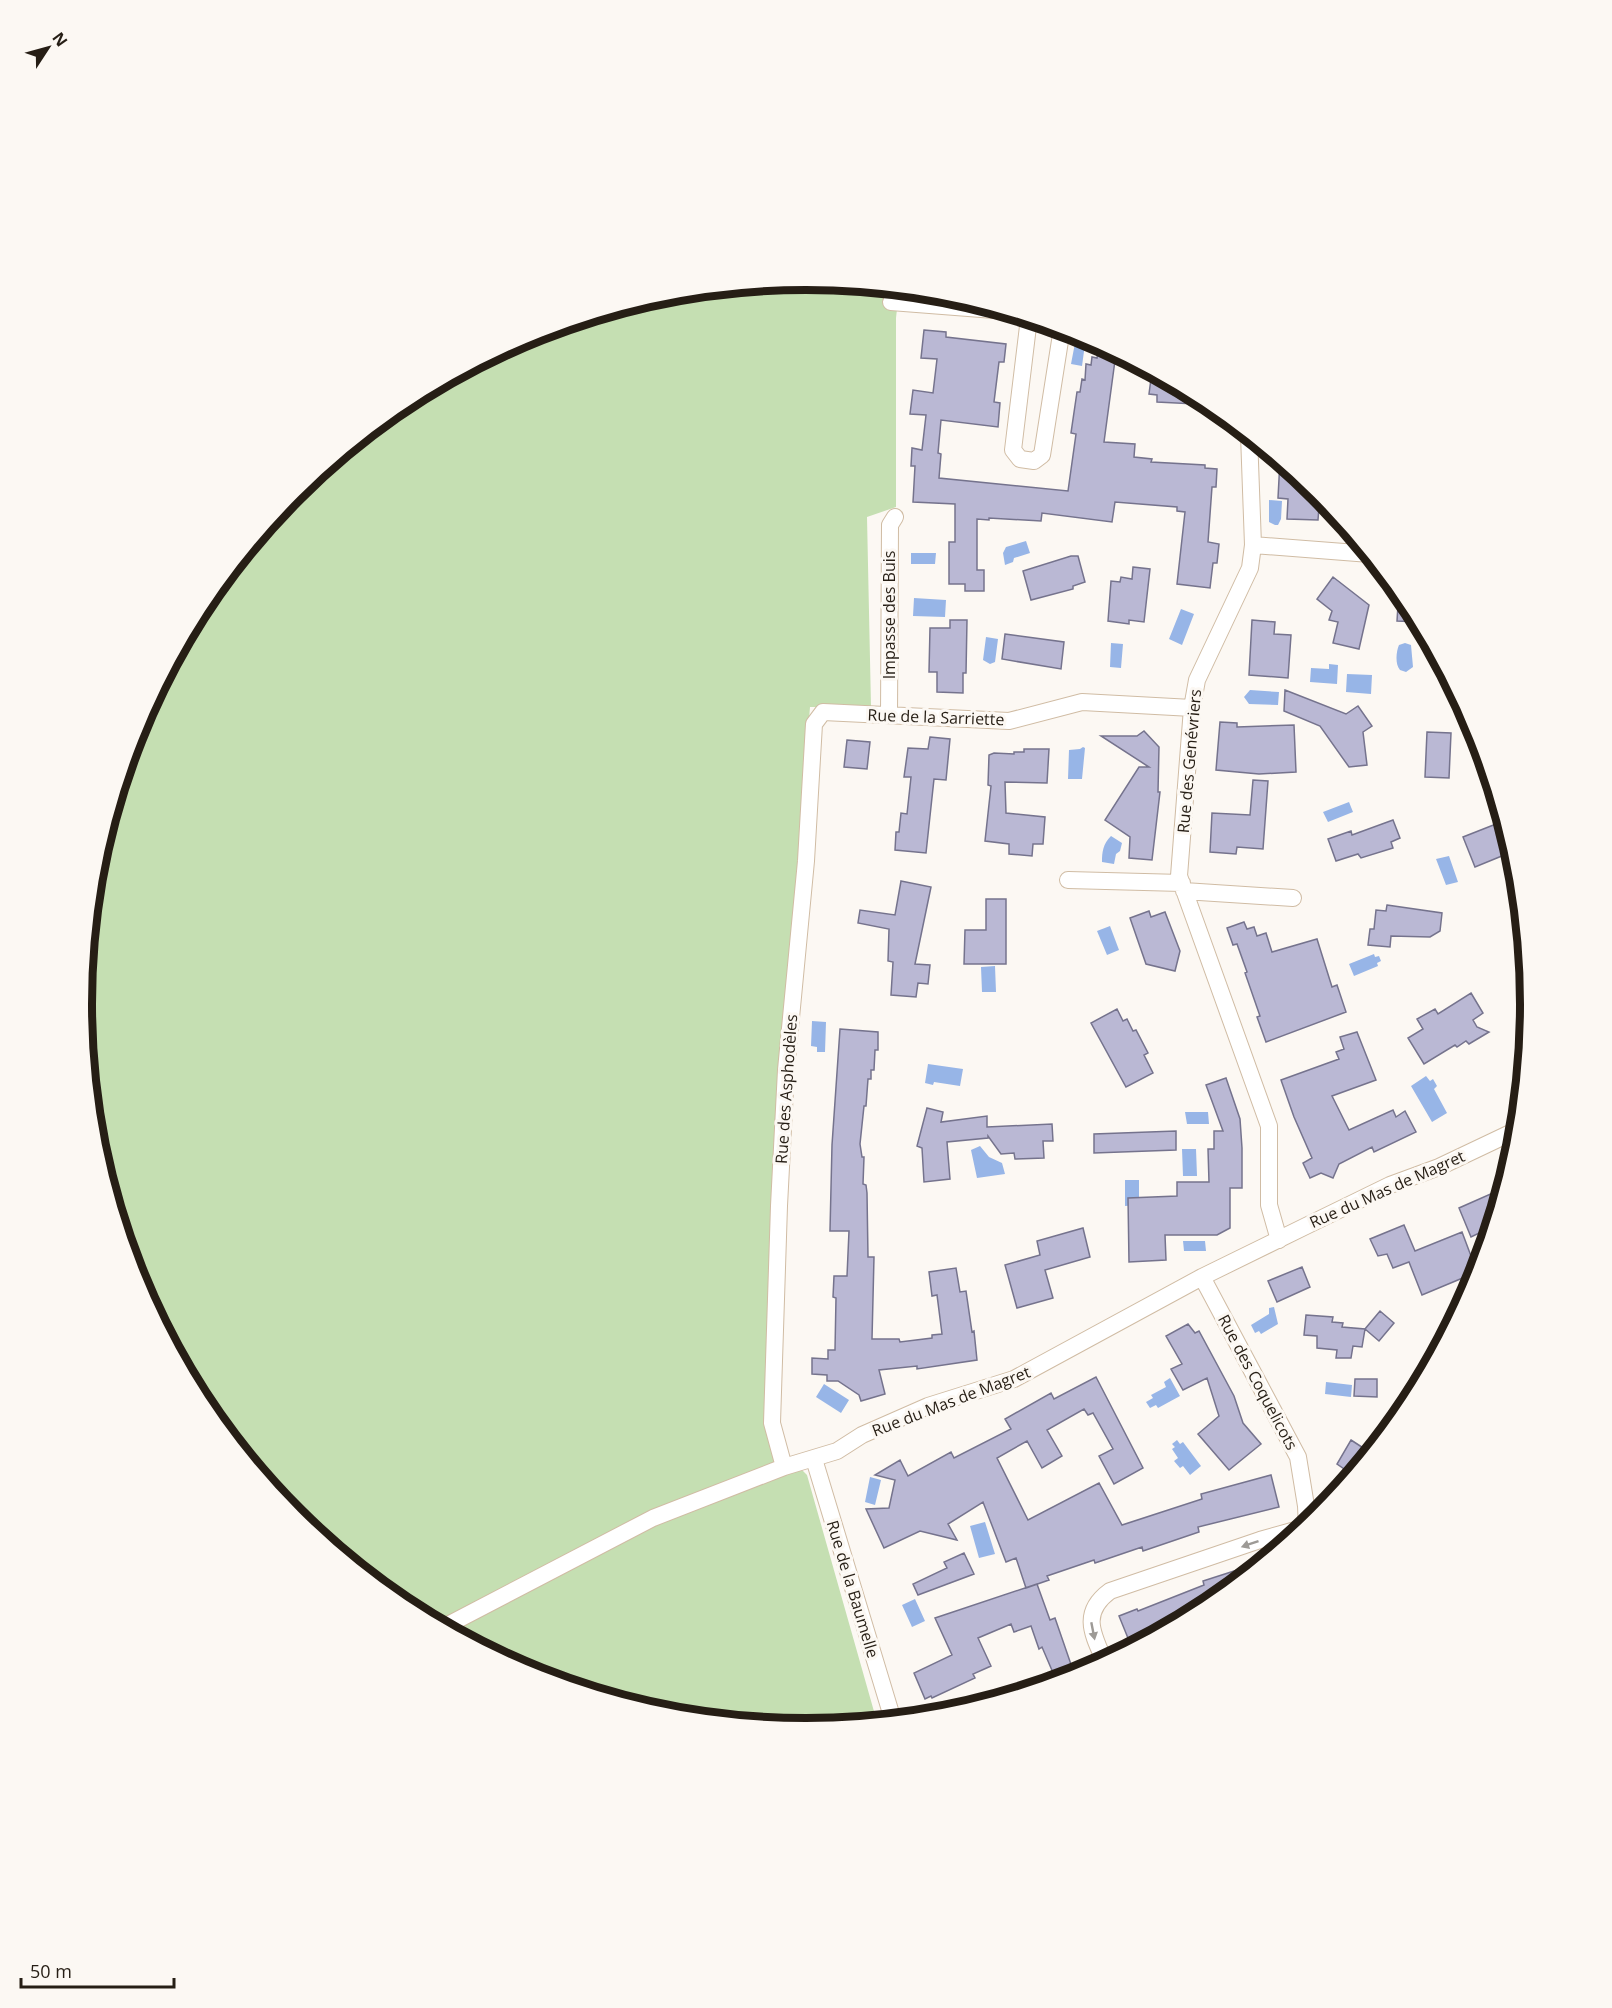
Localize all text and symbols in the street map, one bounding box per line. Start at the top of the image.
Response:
north arrow [18,18,78,78]
text: N [47,27,73,51]
street label: Impasse des Buis [878,551,900,679]
street label: Rue des Genévriers [1172,688,1206,834]
street label: Rue de la Sarriette [867,704,1005,730]
street label: Rue des Asphodèles [770,1014,802,1164]
street label: Rue du Mas de Magret [1306,1145,1468,1233]
street label: Rue des Coquelicots [1213,1310,1303,1454]
street label: Rue du Mas de Magret [869,1361,1034,1441]
street label: Rue de la Baumelle [822,1518,884,1660]
one-way arrow [1241,1539,1259,1549]
one-way arrow [1089,1622,1098,1641]
scale bar [21,1951,174,1989]
text: 50 m [30,1959,72,1983]

